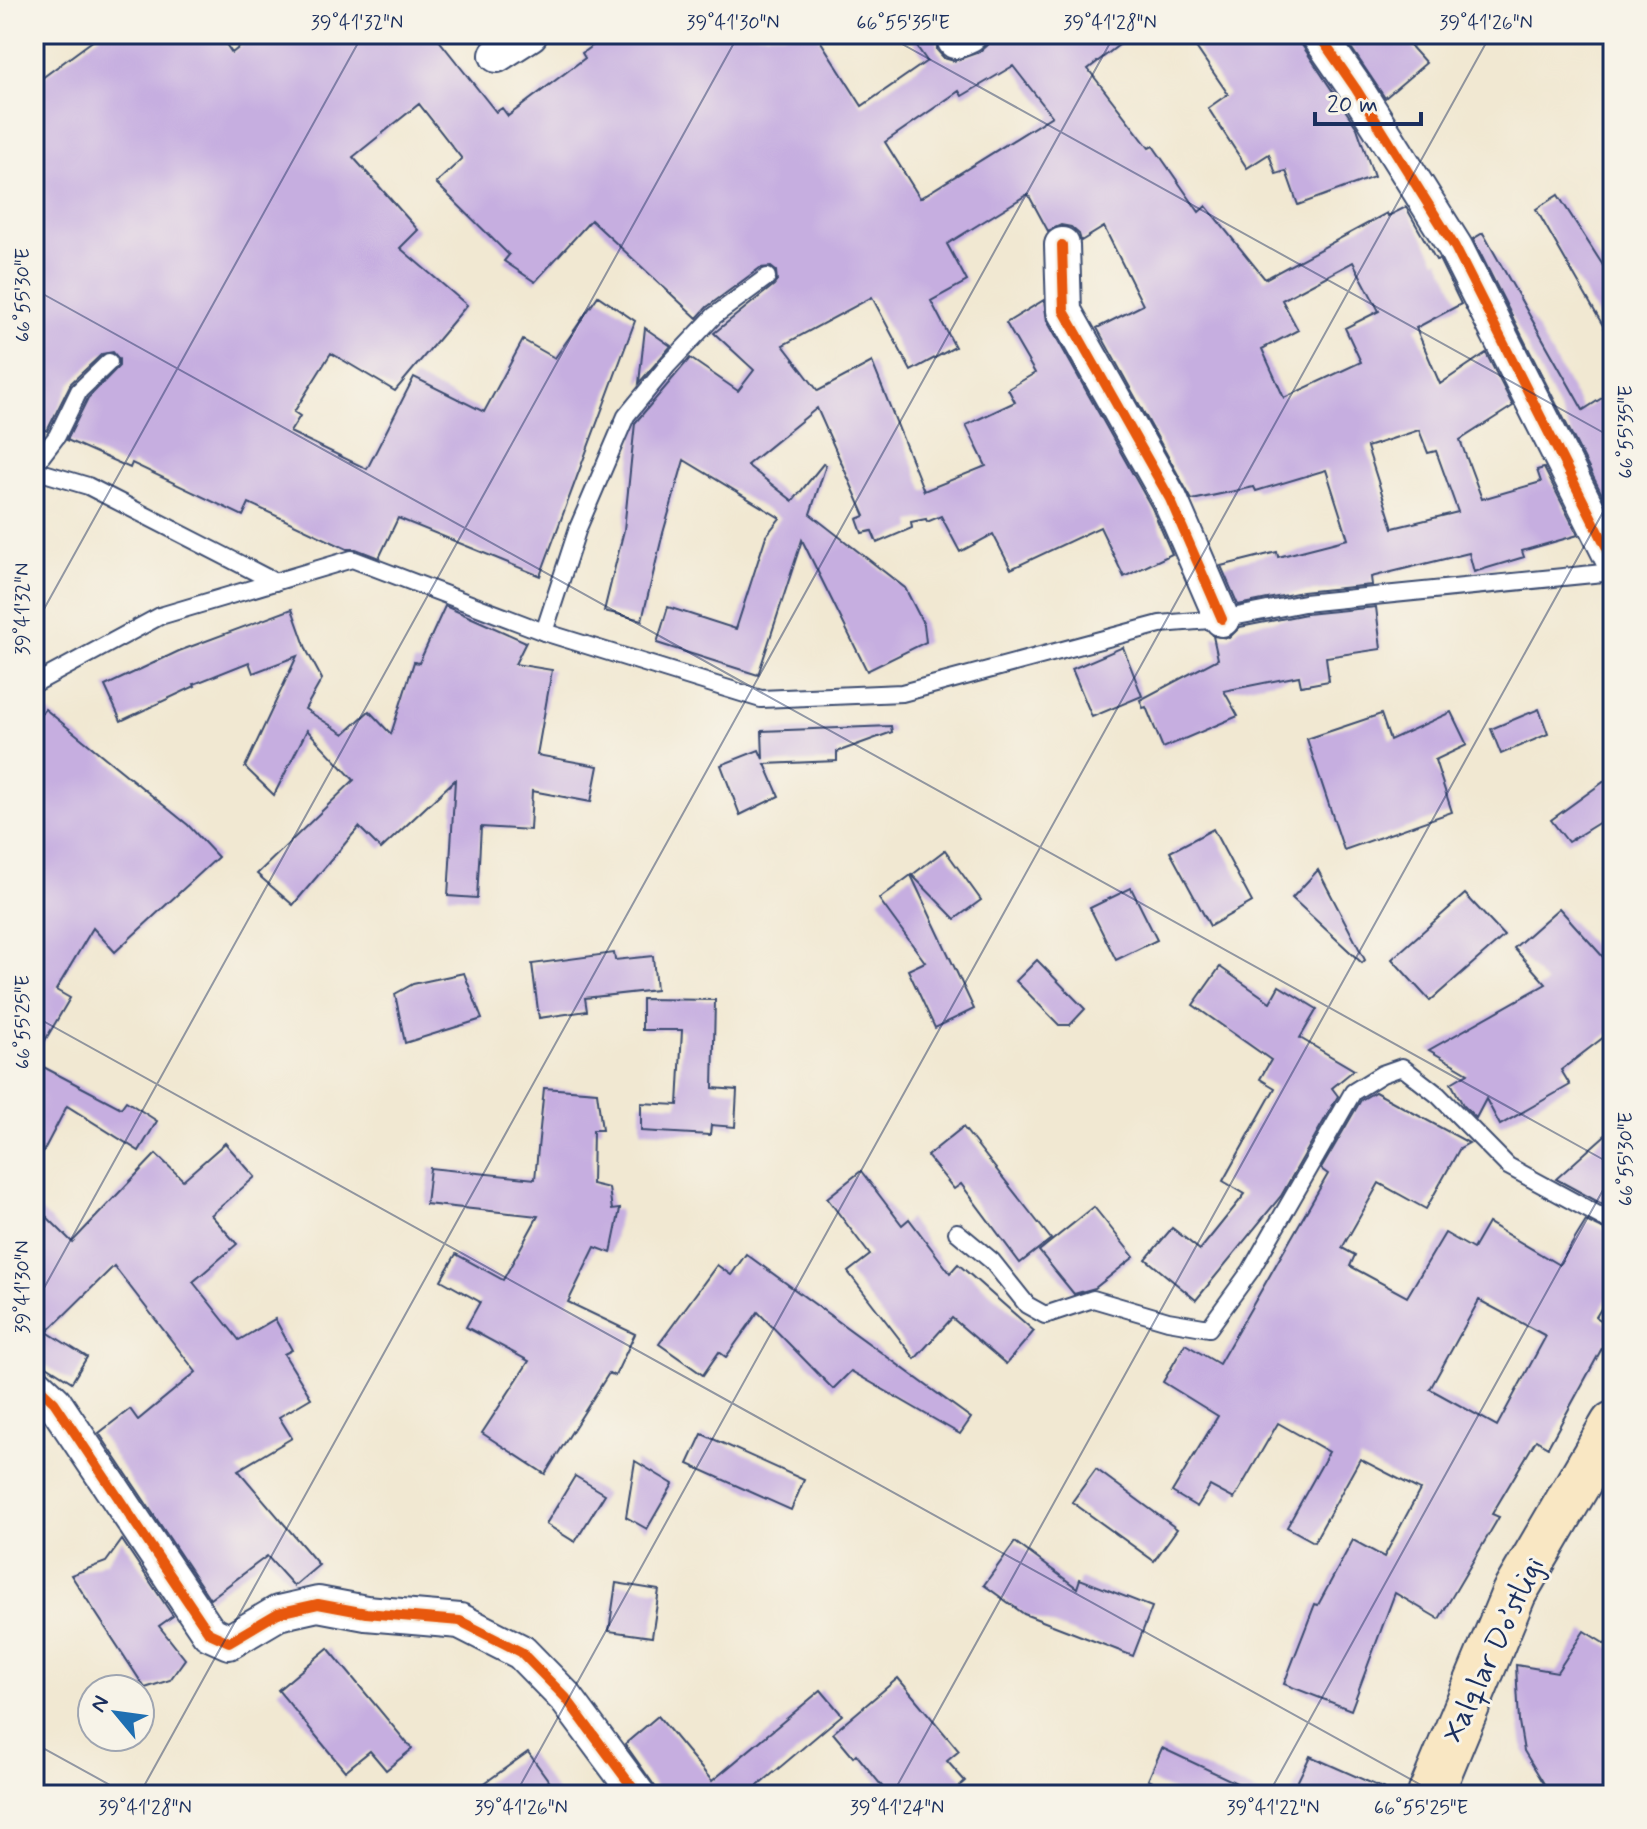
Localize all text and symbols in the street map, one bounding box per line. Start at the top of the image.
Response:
text: 39°41'32"N [311,10,403,37]
text: 39°41'30"N [686,10,780,37]
text: 66°55'35"E [856,10,950,37]
text: 39°41'28"N [1063,10,1157,37]
text: 39°41'26"N [1439,10,1533,37]
scale bar [1315,76,1421,126]
text: 20 m [1327,90,1378,121]
text: 66°55'30"E [10,248,37,342]
text: 66°55'35"E [1613,385,1640,479]
text: 39°41'32"N [10,563,37,655]
text: 66°55'25"E [10,975,37,1069]
text: 66°55'30"E [1613,1112,1640,1206]
text: 39°41'30"N [10,1240,37,1334]
street label: Xalqlar Do’stligi [1434,1551,1554,1749]
north arrow [76,1673,156,1753]
text: N [84,1691,116,1717]
text: 39°41'28"N [98,1795,192,1822]
text: 39°41'26"N [474,1795,568,1822]
text: 39°41'24"N [850,1795,944,1822]
text: 39°41'22"N [1226,1795,1320,1822]
text: 66°55'25"E [1374,1795,1468,1822]

